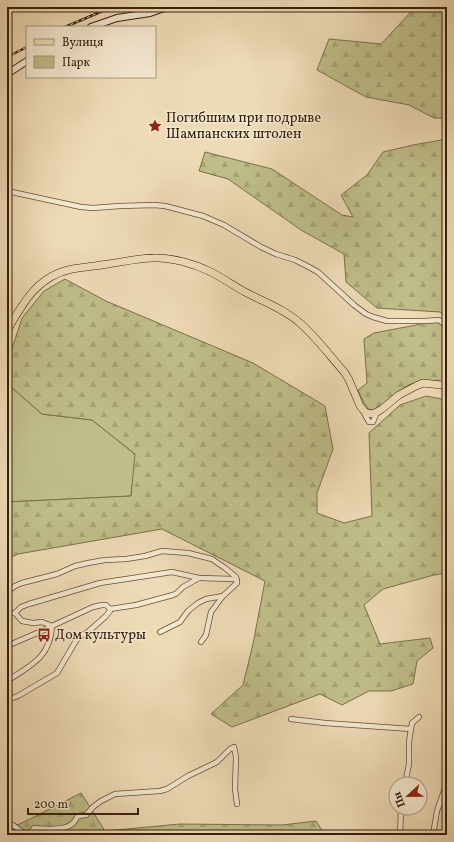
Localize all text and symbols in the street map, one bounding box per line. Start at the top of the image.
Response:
legend [26,26,156,78]
text: Вулиця [62,35,103,51]
text: Парк [62,55,90,71]
place label: Погибшим при подрыве Шампанских штолен [166,109,321,144]
place icon: Погибшим при подрыве Шампанских штолен [147,118,163,134]
place label: Дом культуры [55,626,146,645]
bus stop icon: Дом культуры [36,627,52,643]
north arrow [388,776,428,816]
text: Пн [390,789,410,809]
scale bar [28,790,138,816]
text: 200 m [34,797,68,813]

